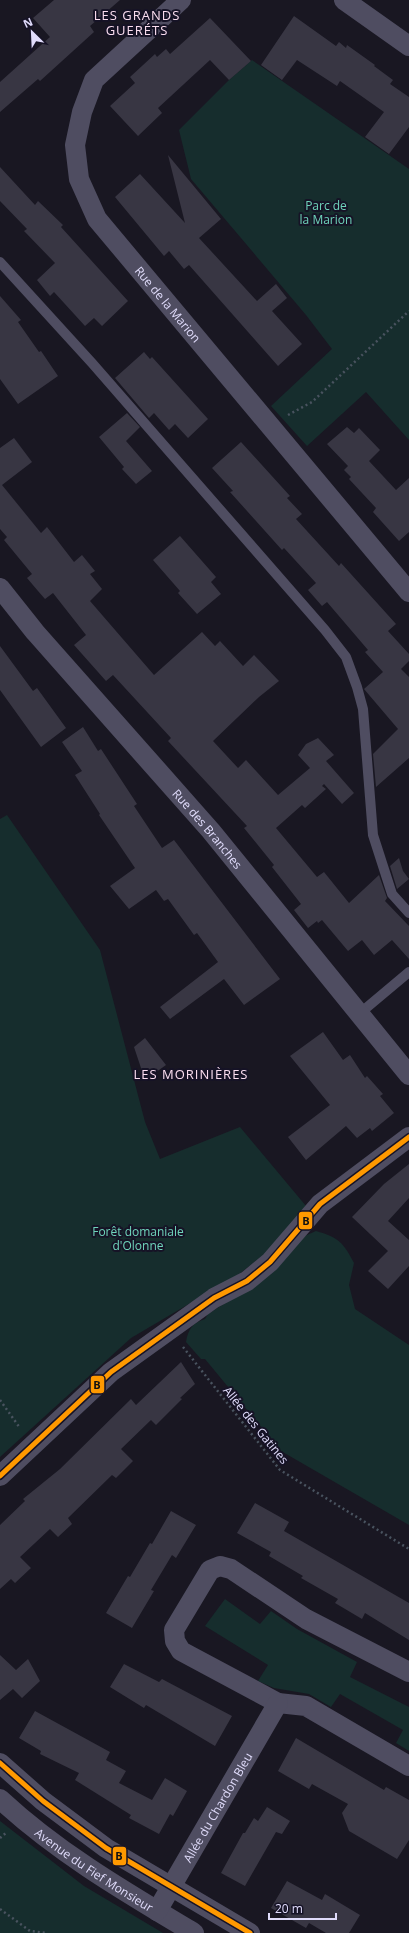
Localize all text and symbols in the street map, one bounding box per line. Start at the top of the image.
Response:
district label: LES GRANDS GUERÉTS [94,6,180,39]
north arrow [12,12,52,52]
text: N [21,14,35,31]
park label: Parc de la Marion [300,197,352,228]
street label: Rue de la Marion [131,262,205,346]
street label: Rue des Branches [169,785,247,872]
district label: LES MORINIÈRES [134,1065,249,1083]
line badge: B [298,1211,313,1230]
text: B [302,1213,310,1228]
park label: Forêt domaniale d'Olonne [92,1223,184,1254]
line badge: B [90,1375,105,1394]
text: B [93,1377,101,1392]
street label: Allée des Gatines [219,1382,293,1468]
street label: Allée du Chardon Bleu [179,1749,256,1865]
street label: Avenue du Fief Monsieur [32,1824,157,1915]
line badge: B [112,1846,127,1866]
text: B [115,1848,123,1863]
scale bar [269,1895,336,1921]
text: 20 m [275,1900,303,1917]

